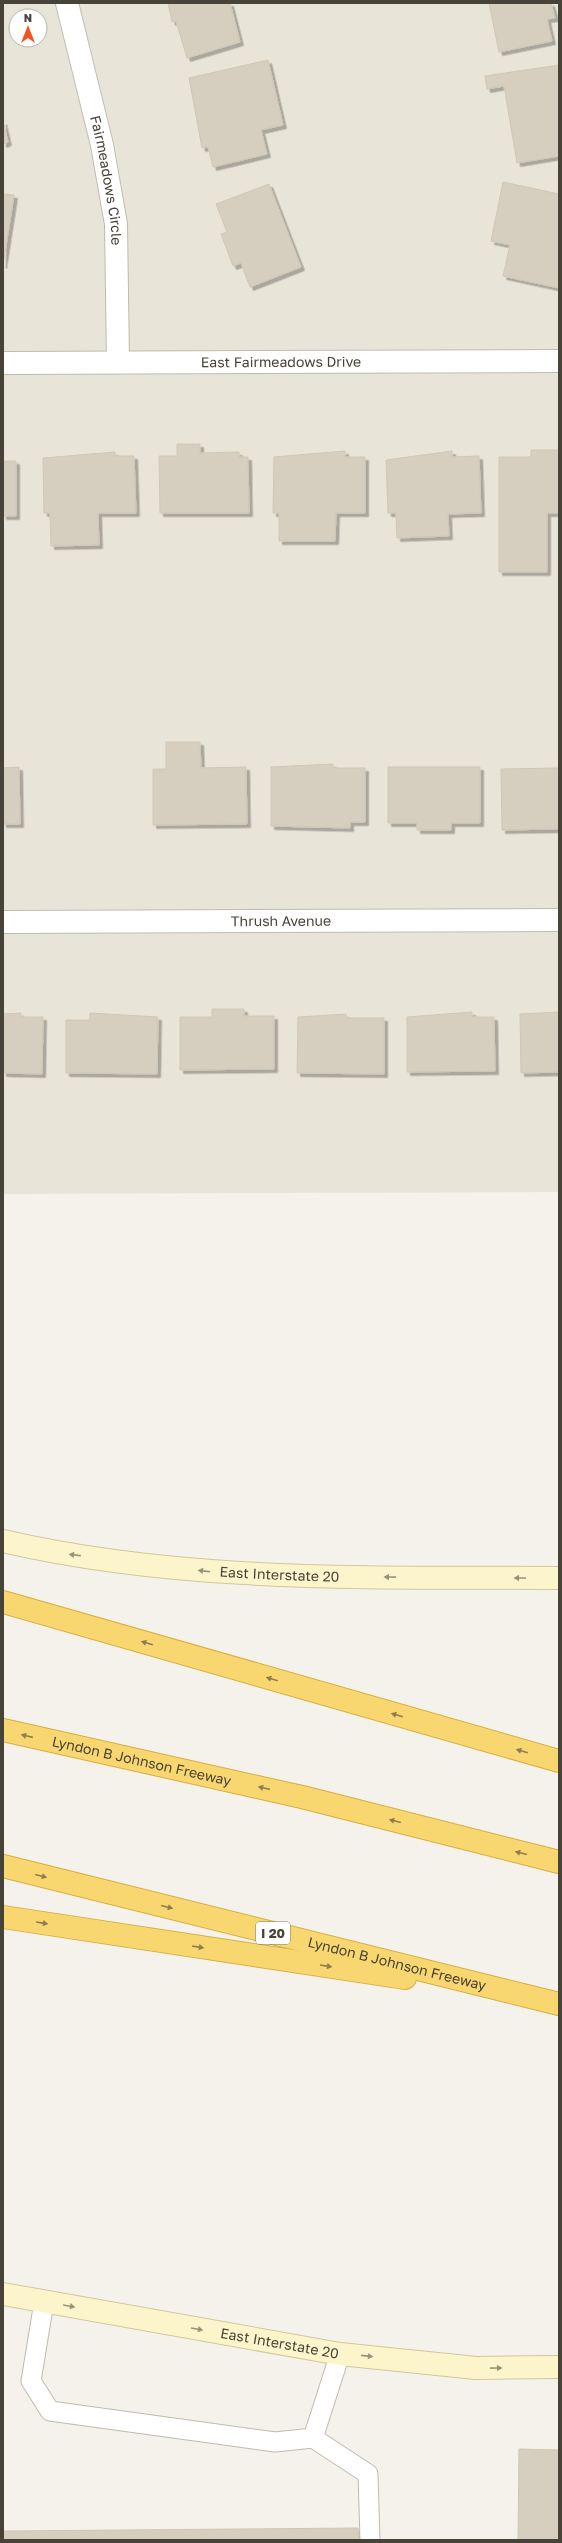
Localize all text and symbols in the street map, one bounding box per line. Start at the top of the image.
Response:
north arrow [8,8,48,48]
text: N [24,11,32,24]
street label: Fairmeadows Circle [87,114,125,245]
street label: East Fairmeadows Drive [201,353,361,370]
street label: Thrush Avenue [231,912,331,929]
one-way arrow [69,1551,81,1558]
street label: East Interstate 20 [219,1563,340,1585]
one-way arrow [198,1568,210,1574]
one-way arrow [384,1574,396,1581]
one-way arrow [513,1575,526,1581]
one-way arrow [140,1640,152,1646]
one-way arrow [265,1676,277,1682]
one-way arrow [390,1712,402,1718]
one-way arrow [21,1732,34,1738]
street label: Lyndon B Johnson Freeway [50,1732,233,1789]
one-way arrow [515,1748,527,1754]
one-way arrow [257,1785,270,1791]
one-way arrow [389,1817,401,1823]
one-way arrow [515,1849,527,1855]
one-way arrow [35,1873,47,1879]
one-way arrow [161,1904,173,1910]
one-way arrow [35,1920,48,1926]
road number: I 20 [256,1922,290,1944]
street label: Lyndon B Johnson Freeway [306,1933,488,1994]
one-way arrow [192,1944,204,1950]
one-way arrow [320,1963,332,1969]
one-way arrow [63,2303,75,2309]
street label: East Interstate 20 [219,2324,340,2362]
one-way arrow [191,2327,203,2333]
one-way arrow [361,2353,373,2360]
one-way arrow [490,2365,503,2371]

